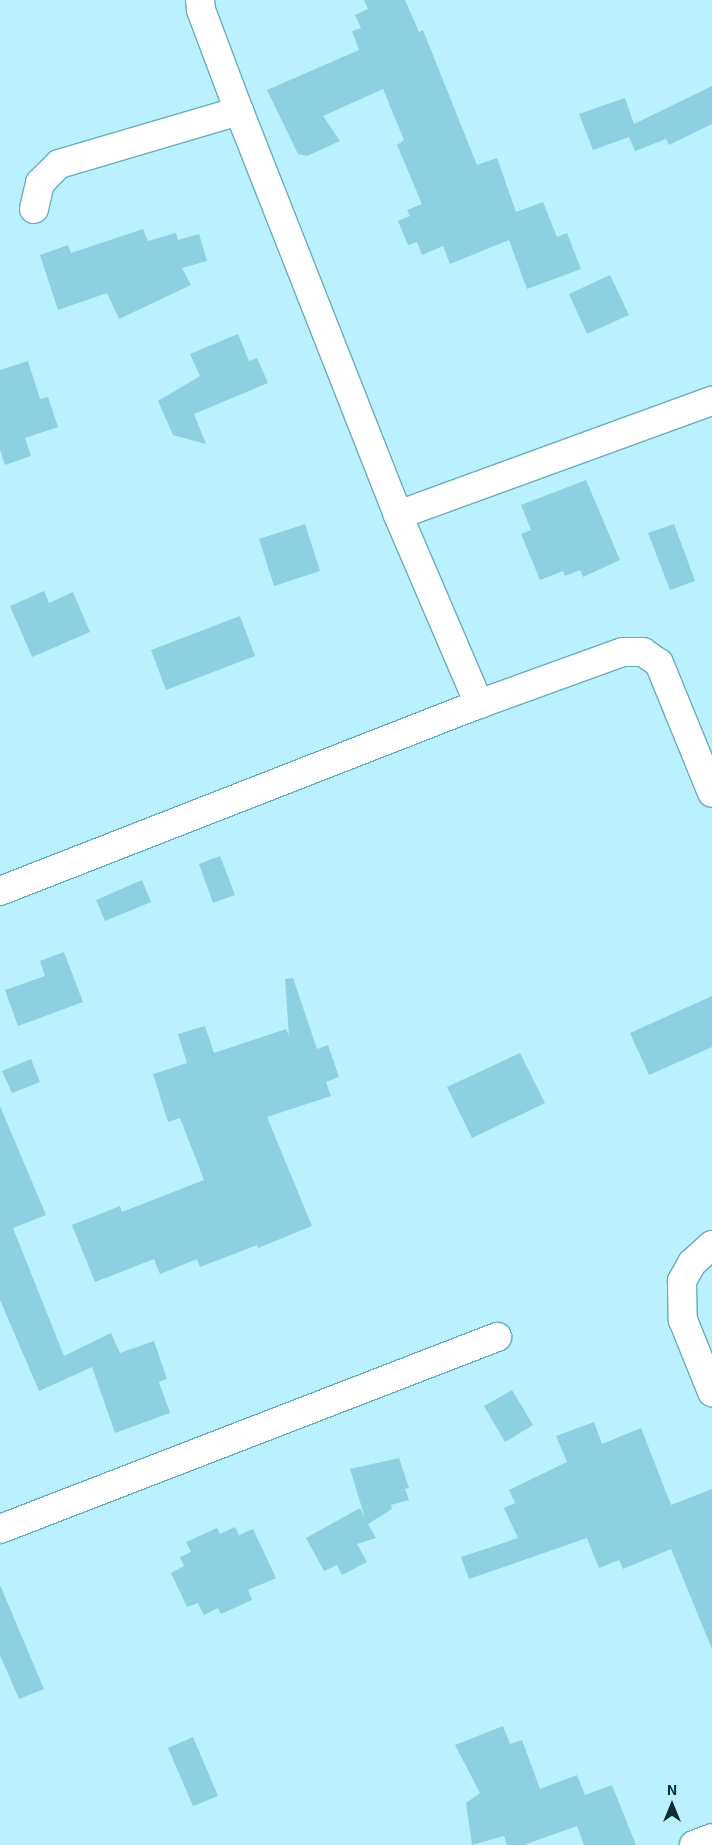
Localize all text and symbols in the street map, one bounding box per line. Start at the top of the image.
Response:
north arrow [647,1780,697,1830]
text: N [667,1781,677,1798]

